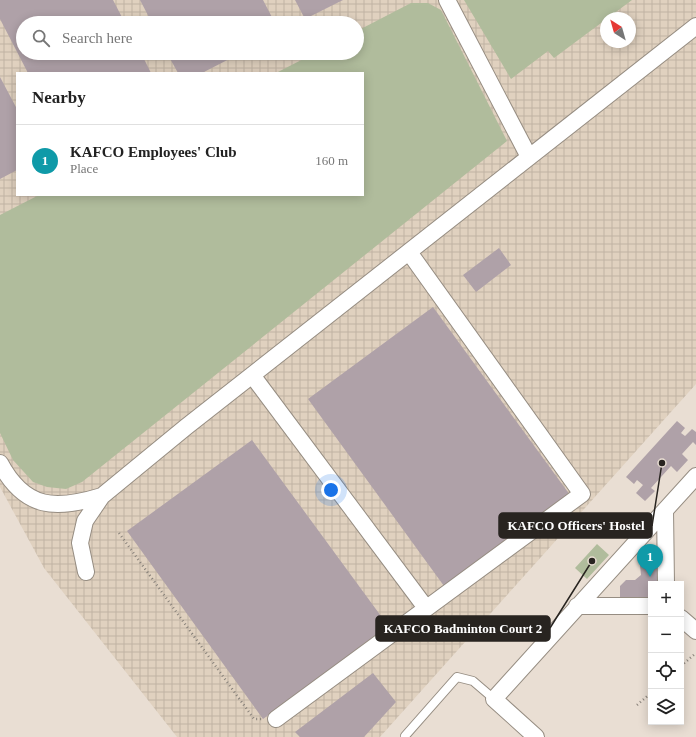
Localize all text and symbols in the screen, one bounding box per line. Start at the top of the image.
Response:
north arrow [600,12,636,48]
search box [16,16,364,60]
icon: search [30,27,52,49]
text: Search here [62,30,132,46]
text: Nearby [32,88,86,107]
text: KAFCO Employees' Club [70,144,237,160]
text: 1 [42,153,48,168]
text: 160 m [315,153,348,168]
text: Place [70,161,98,176]
your location [321,480,341,500]
callout: KAFCO Officers' Hostel [499,513,652,538]
text: KAFCO Officers' Hostel [507,518,645,533]
pin: 1 [637,544,663,577]
map controls [648,581,684,725]
button: + [648,581,684,617]
callout: KAFCO Badminton Court 2 [376,616,550,641]
button: − [648,617,684,653]
text: KAFCO Badminton Court 2 [384,621,542,636]
button: locate [648,653,684,689]
button: layers [648,689,684,725]

